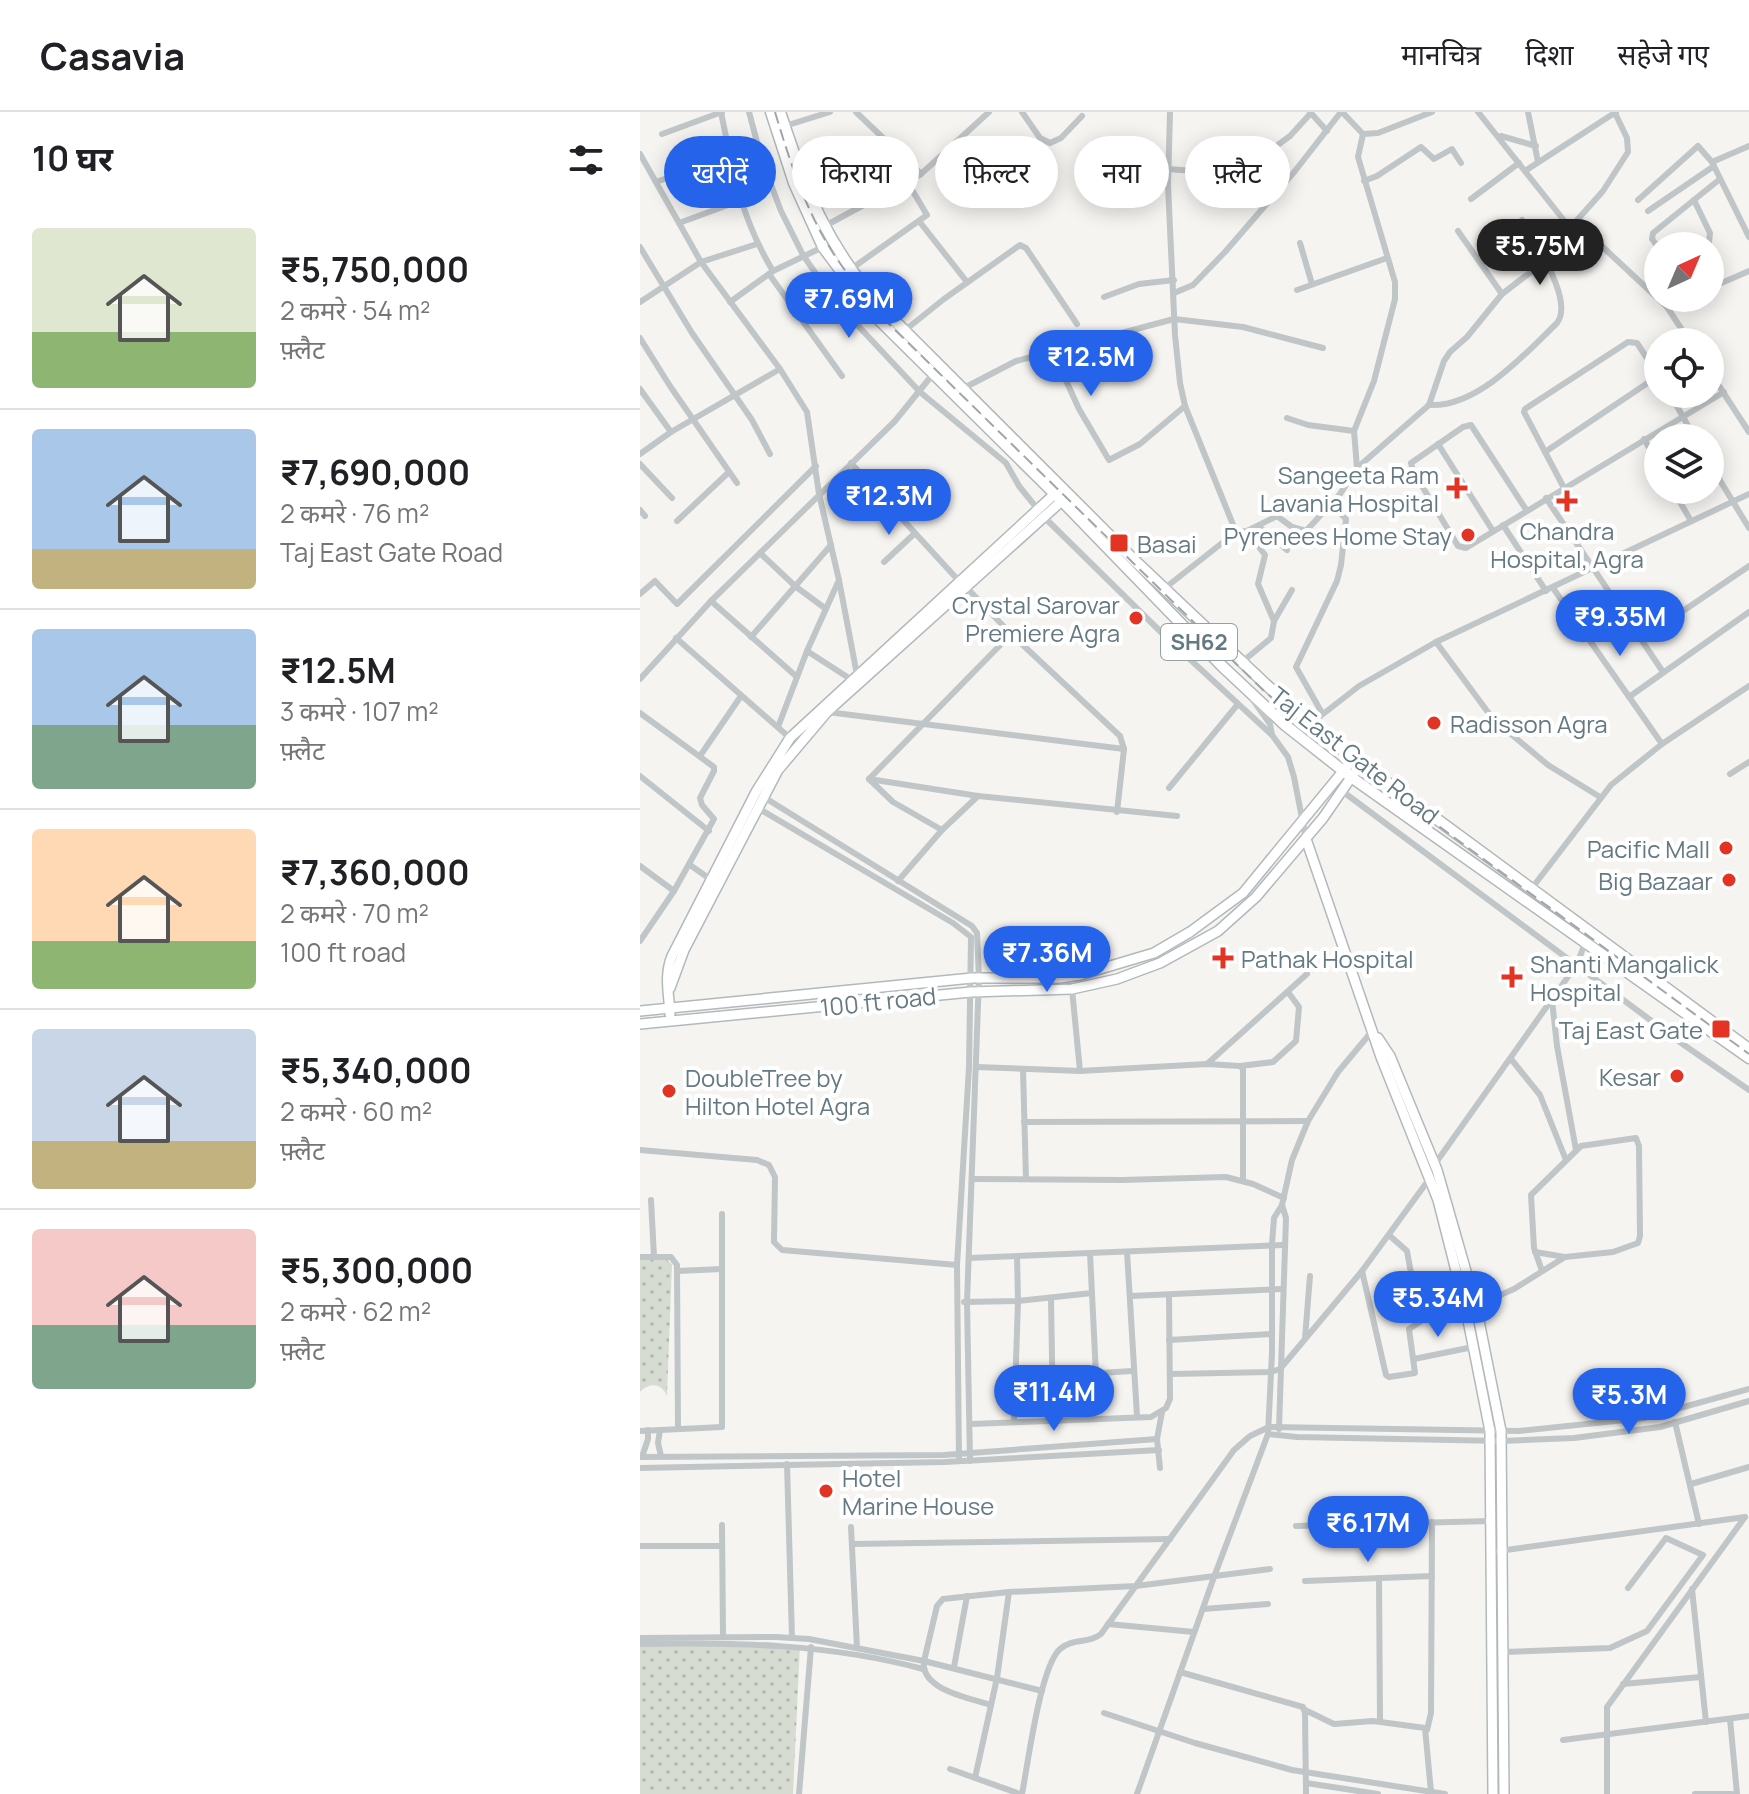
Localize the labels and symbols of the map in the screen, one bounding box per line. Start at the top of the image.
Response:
pin: ₹5.75M [1475,219,1605,287]
north arrow [1644,232,1724,312]
pin: ₹7.69M [784,272,914,340]
pin: ₹12.5M [1026,330,1156,398]
place label: Sangeeta Ram Lavania Hospital [1260,458,1439,519]
pin: ₹12.3M [824,469,954,537]
marker: Sangeeta Ram Lavania Hospital [1446,477,1468,499]
marker: Chandra Hospital, Agra [1556,490,1578,512]
place label: Chandra Hospital, Agra [1490,514,1644,575]
place label: Pyrenees Home Stay [1224,519,1452,552]
marker: Pyrenees Home Stay [1459,526,1477,544]
place label: Basai [1137,527,1197,560]
marker: Basai [1108,532,1130,554]
place label: Crystal Sarovar Premiere Agra [952,588,1120,649]
pin: ₹9.35M [1555,590,1685,658]
marker: Crystal Sarovar Premiere Agra [1127,609,1145,627]
road number: SH62 [1161,624,1237,660]
street label: Taj East Gate Road [1264,679,1446,831]
place label: Radisson Agra [1450,707,1608,740]
marker: Radisson Agra [1425,714,1443,732]
place label: Pacific Mall [1587,832,1710,865]
marker: Pacific Mall [1717,839,1735,857]
place label: Big Bazaar [1598,864,1713,897]
marker: Big Bazaar [1720,871,1738,889]
pin: ₹7.36M [982,926,1112,994]
place label: Pathak Hospital [1241,942,1414,975]
marker: Pathak Hospital [1212,947,1234,969]
place label: Shanti Mangalick Hospital [1530,947,1719,1008]
marker: Shanti Mangalick Hospital [1501,966,1523,988]
street label: 100 ft road [818,978,938,1024]
place label: Taj East Gate [1559,1013,1703,1046]
marker: Taj East Gate [1710,1018,1732,1040]
place label: Kesar [1599,1060,1661,1093]
place label: DoubleTree by Hilton Hotel Agra [685,1061,870,1122]
marker: Kesar [1668,1067,1686,1085]
marker: DoubleTree by Hilton Hotel Agra [660,1082,678,1100]
pin: ₹5.34M [1373,1271,1503,1339]
pin: ₹11.4M [989,1365,1119,1433]
pin: ₹5.3M [1573,1368,1685,1436]
place label: Hotel Marine House [842,1461,994,1522]
marker: Hotel Marine House [817,1482,835,1500]
pin: ₹6.17M [1303,1496,1433,1564]

